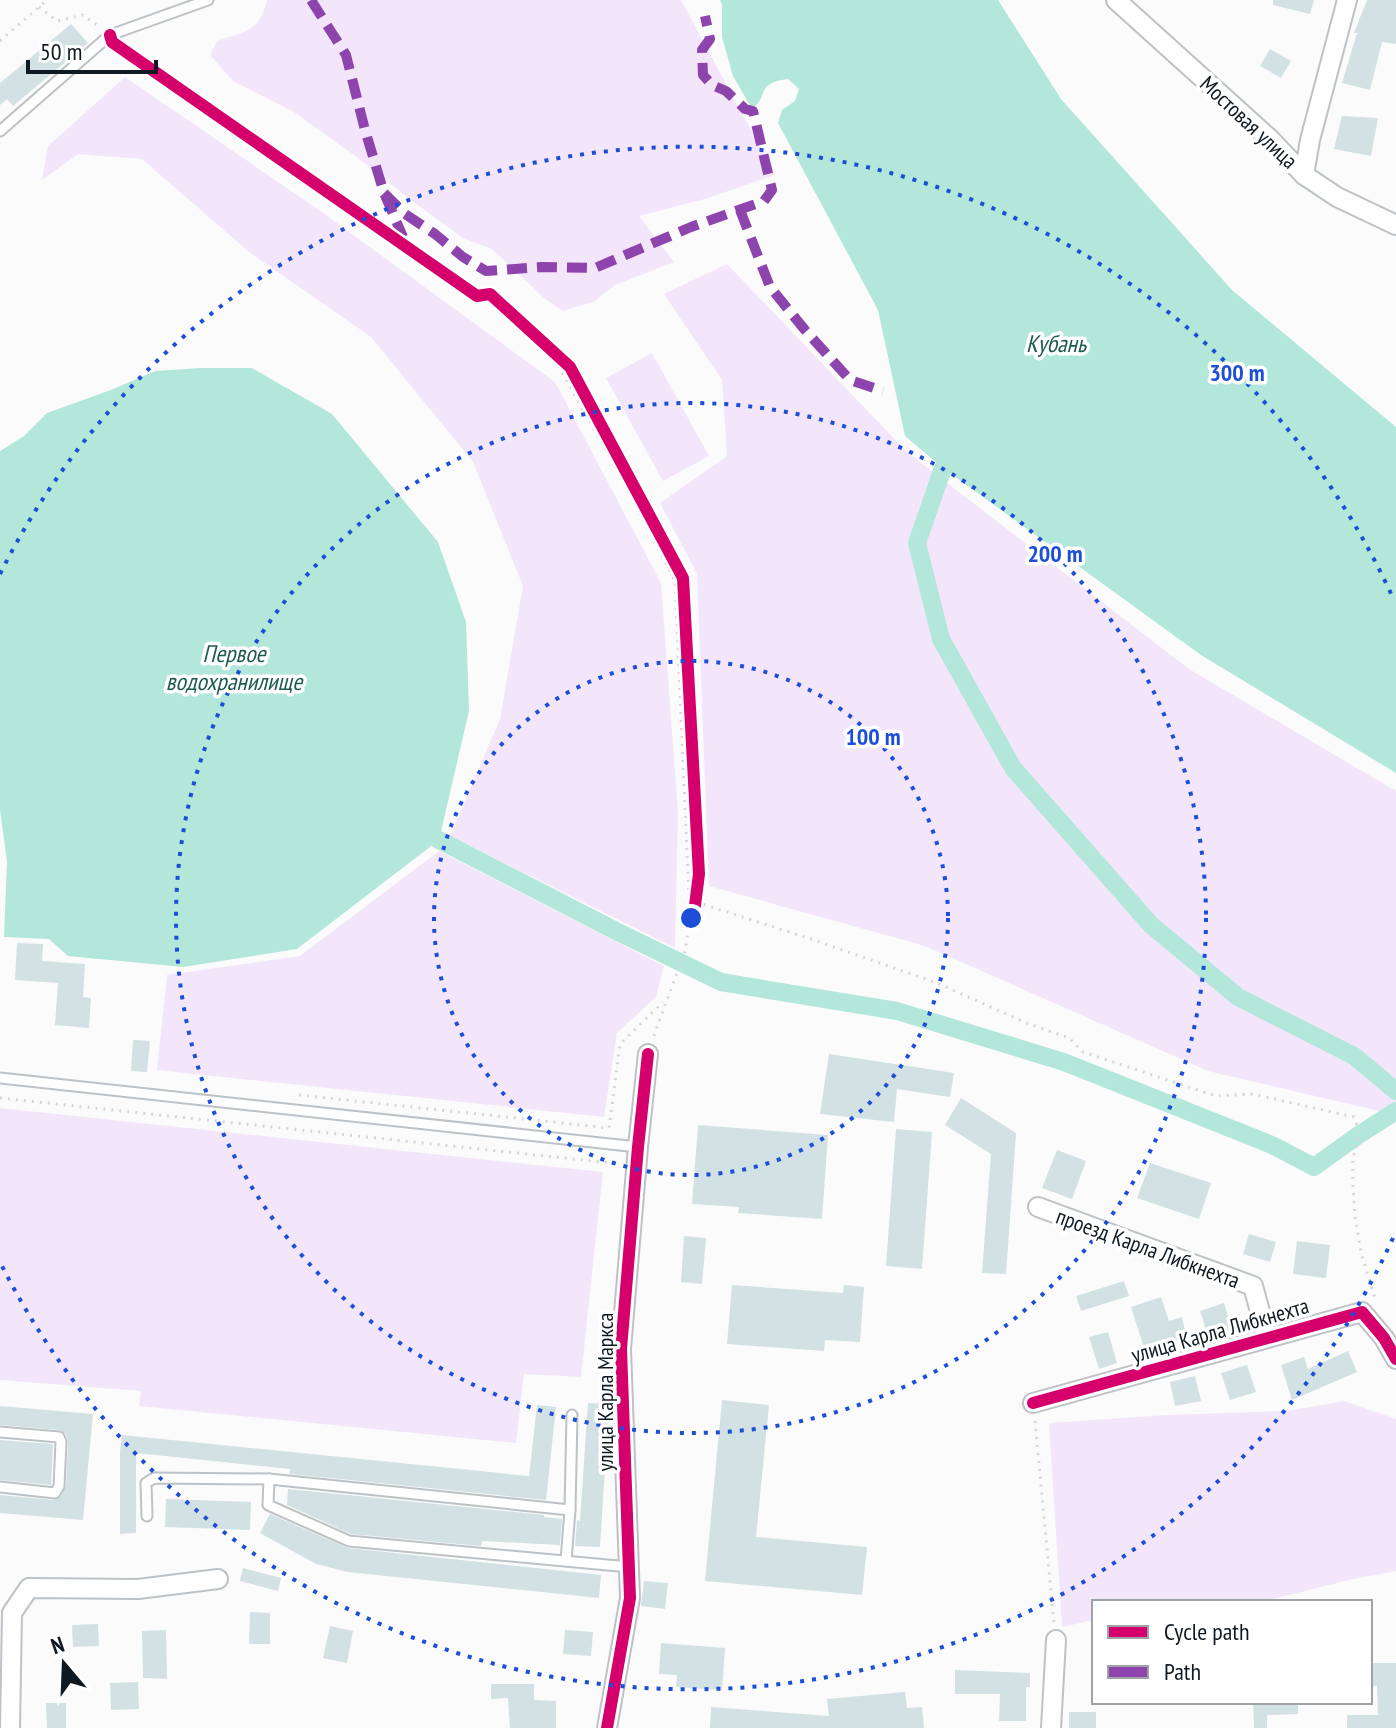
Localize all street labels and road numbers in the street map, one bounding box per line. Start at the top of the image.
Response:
street label: Мостовая улица [1194,70,1304,174]
street label: проезд Карла Либкнехта [1052,1202,1244,1294]
street label: улица Карла Либкнехта [1128,1291,1312,1369]
street label: улица Карла Маркса [591,1313,619,1471]

